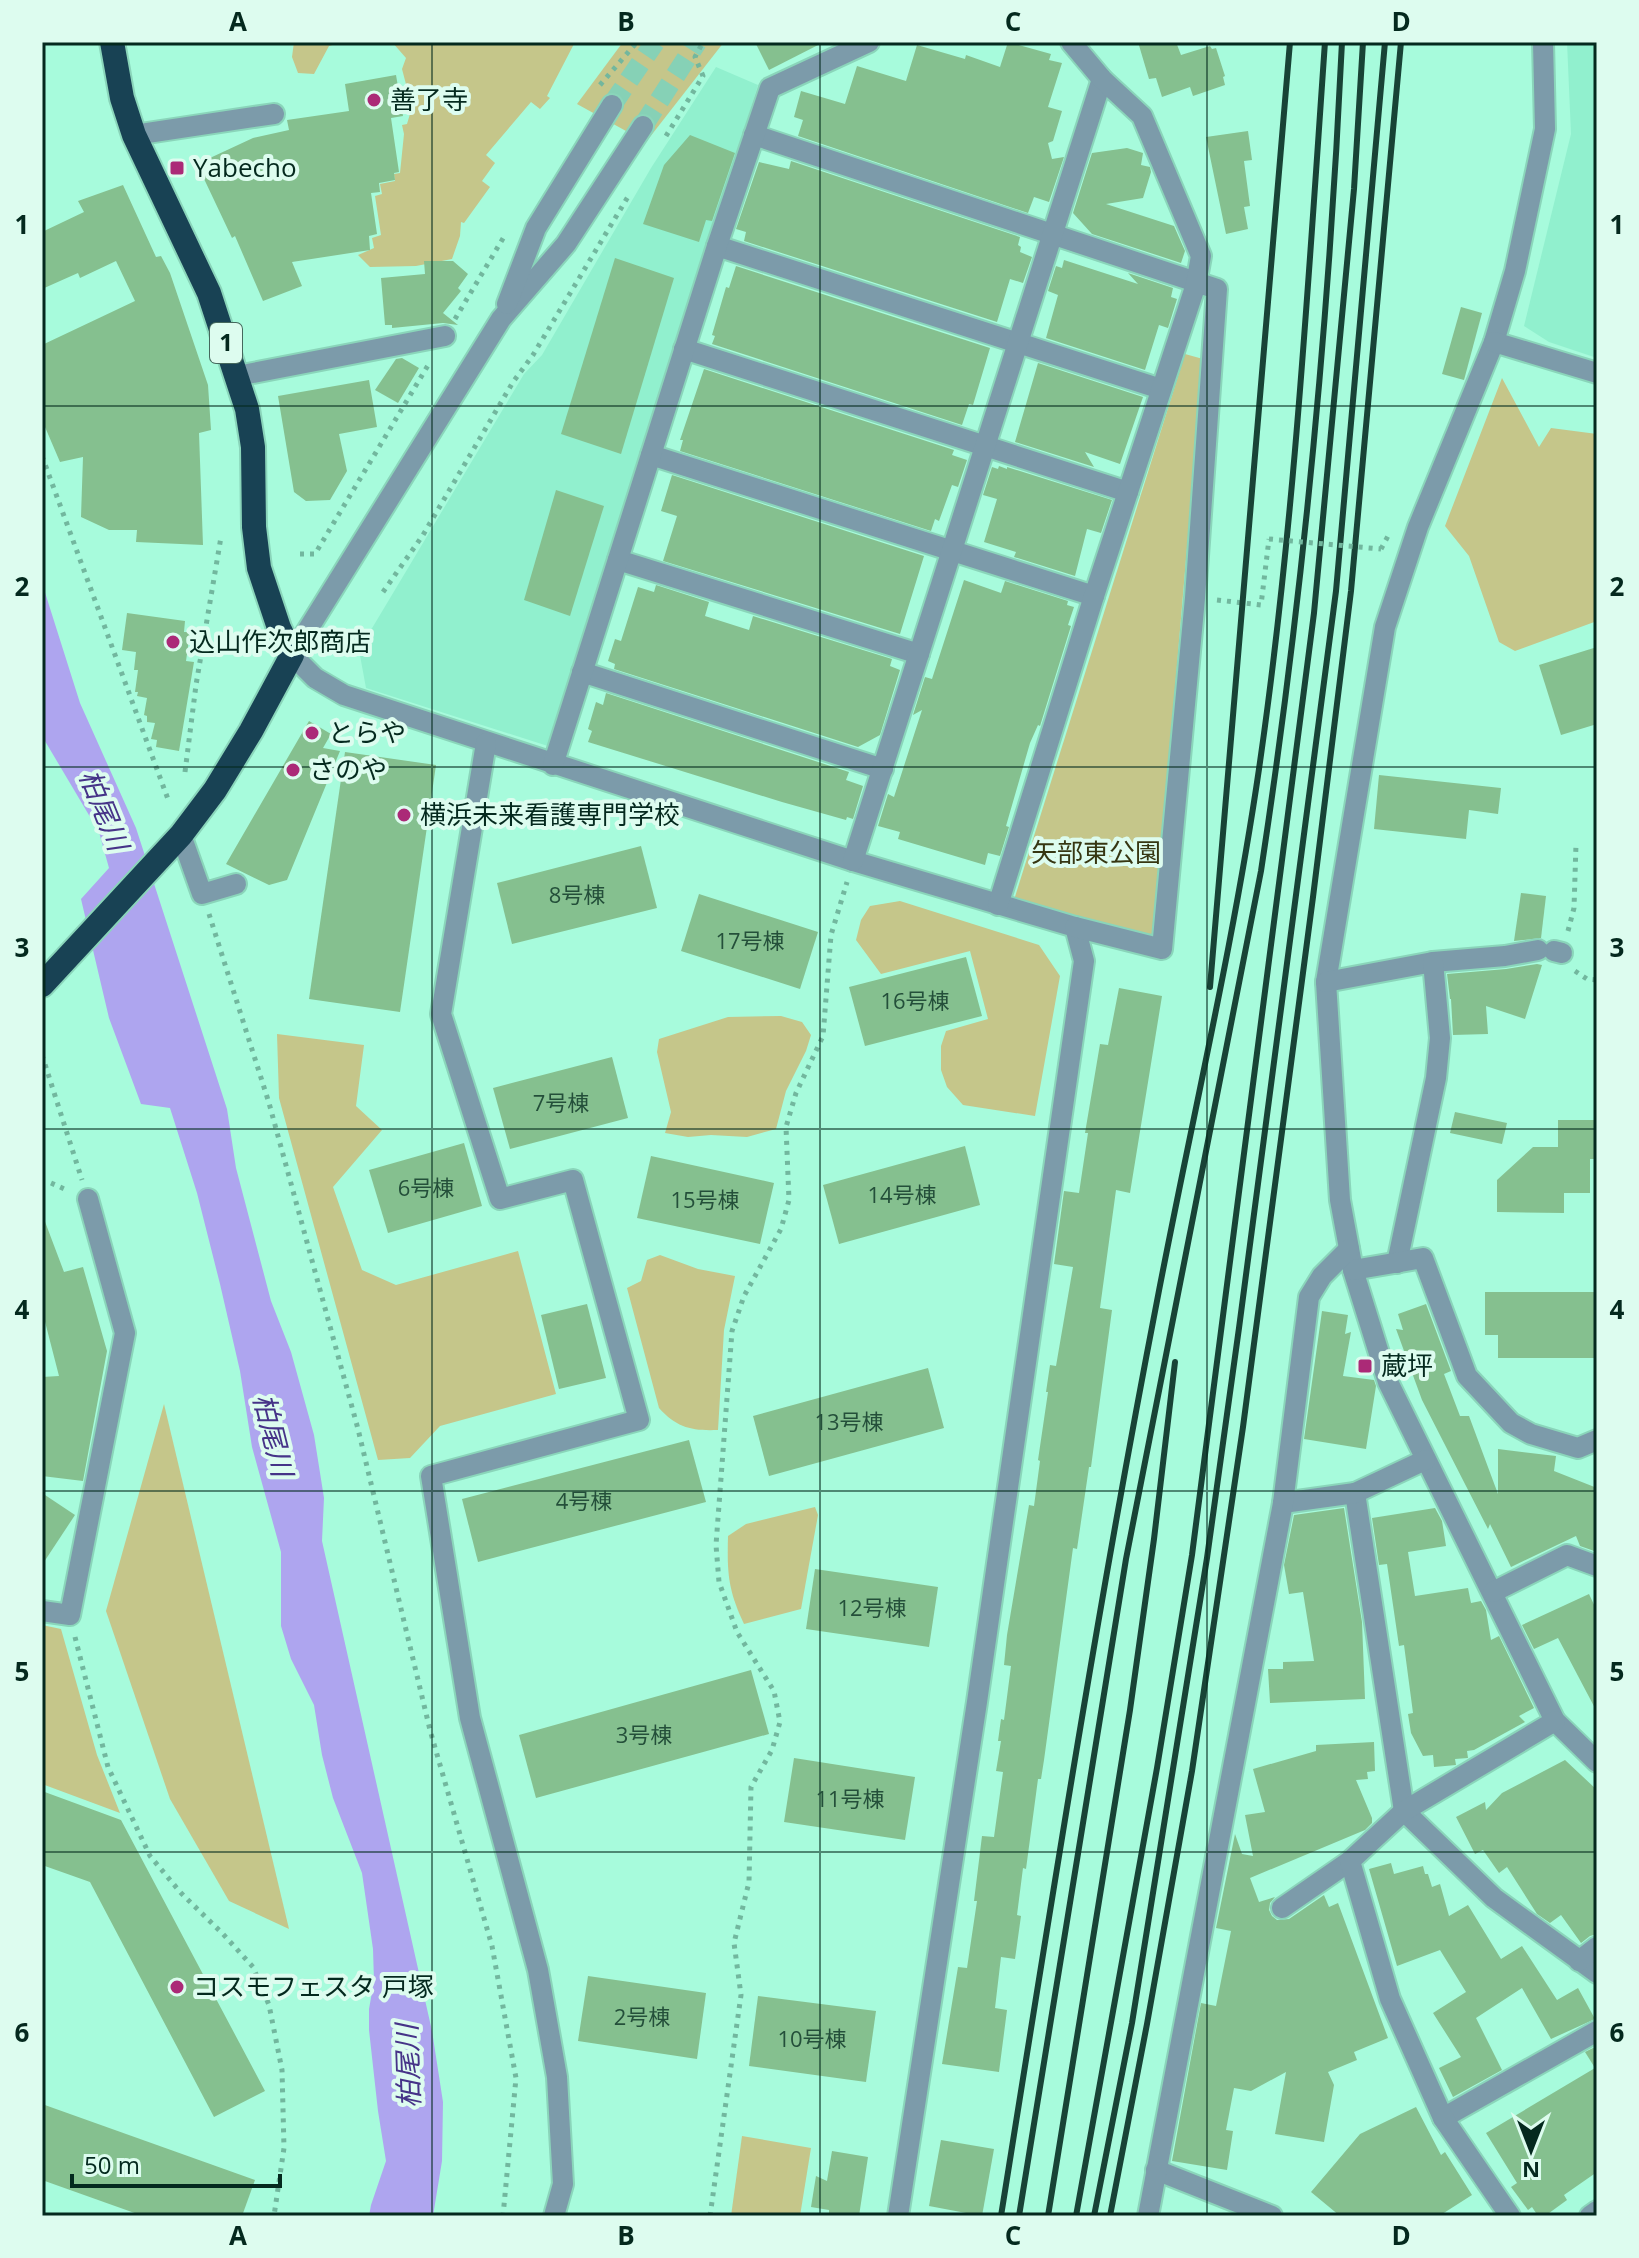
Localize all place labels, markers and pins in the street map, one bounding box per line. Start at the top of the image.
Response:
place label: 善了寺 [390,81,468,117]
marker: 善了寺 [365,91,383,109]
place label: Yabecho [193,149,297,185]
marker: Yabecho [168,159,186,177]
place label: 込山作次郎商店 [189,623,371,659]
marker: 込山作次郎商店 [164,633,182,651]
place label: とらや [328,714,406,750]
marker: とらや [303,724,321,742]
place label: さのや [309,751,387,787]
marker: さのや [284,761,302,779]
place label: 横浜未来看護専門学校 [420,796,680,832]
marker: 横浜未来看護専門学校 [395,806,413,824]
place label: 蔵坪 [1381,1347,1433,1383]
marker: 蔵坪 [1356,1357,1374,1375]
place label: コスモフェスタ 戸塚 [193,1968,434,2004]
marker: コスモフェスタ 戸塚 [168,1978,186,1996]

